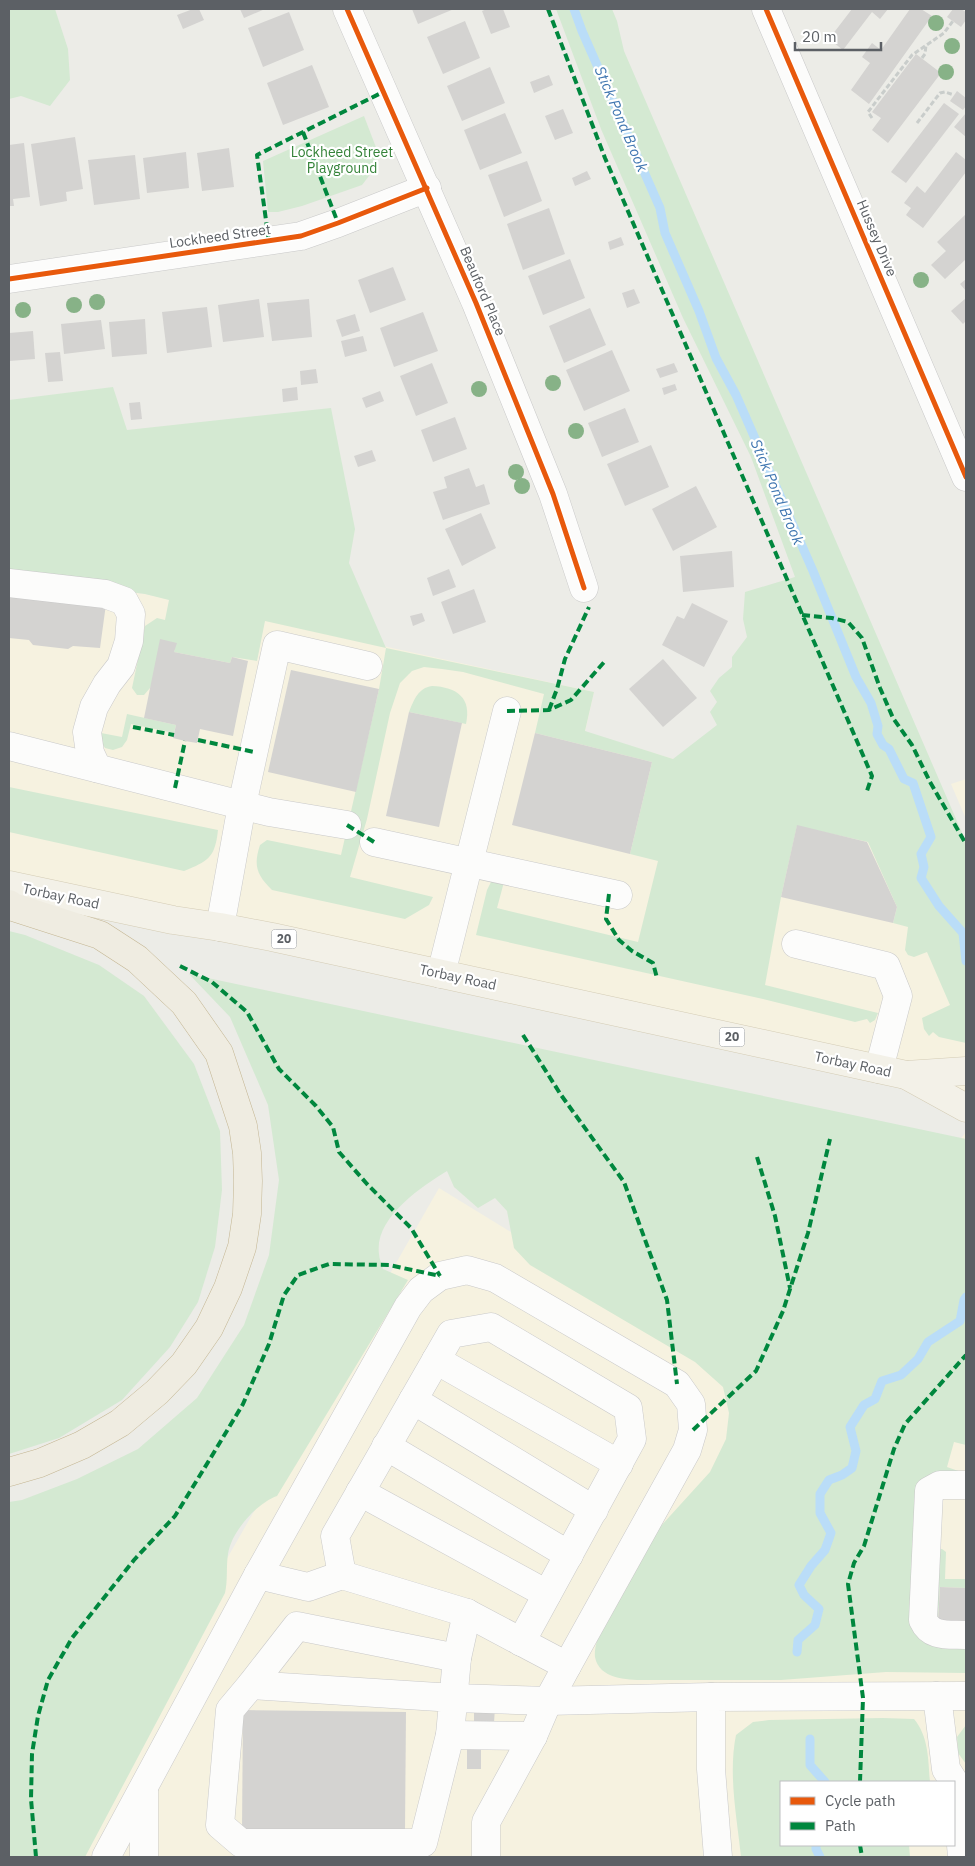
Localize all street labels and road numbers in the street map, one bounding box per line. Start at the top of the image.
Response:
street label: Hussey Drive [853,197,901,279]
street label: Lockheed Street [168,220,272,252]
street label: Beauford Place [456,244,510,339]
street label: Torbay Road [21,879,101,913]
road number: 20 [272,930,296,949]
street label: Torbay Road [418,960,498,994]
road number: 20 [720,1028,744,1046]
street label: Torbay Road [813,1047,893,1081]

